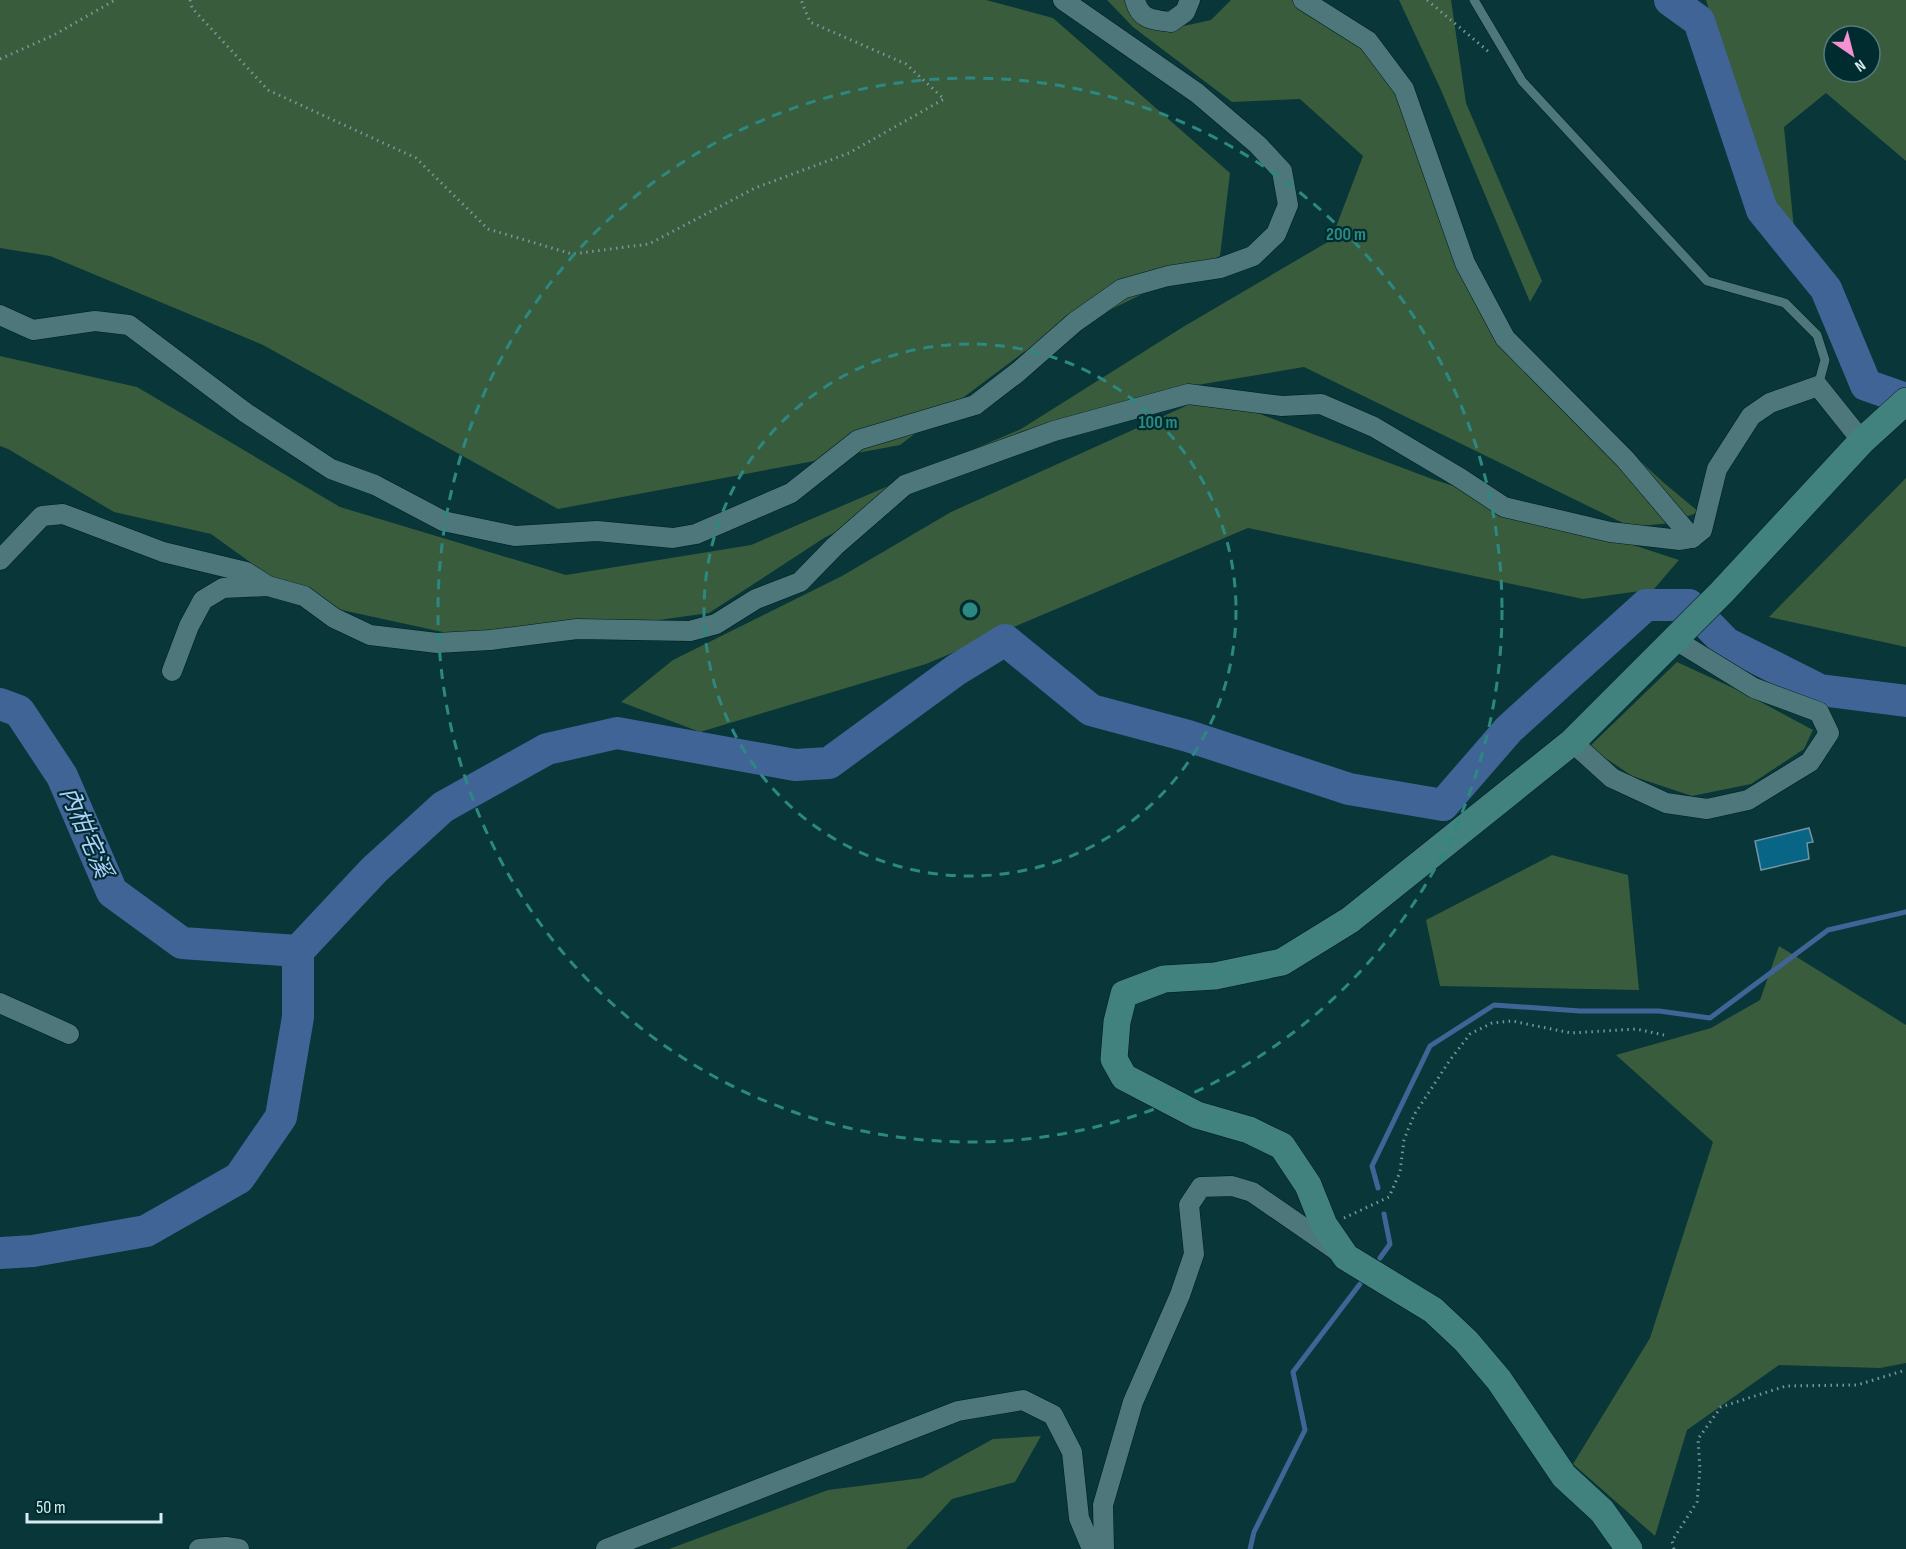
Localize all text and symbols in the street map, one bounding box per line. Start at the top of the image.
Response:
north arrow [1822,24,1882,84]
text: N [1851,55,1869,75]
text: 200 m [1326,224,1366,245]
text: 100 m [1139,412,1178,433]
centre of rings [960,600,980,620]
water label: 內柑宅溪 [53,782,119,885]
scale bar [27,1486,160,1524]
text: 50 m [36,1497,66,1518]

